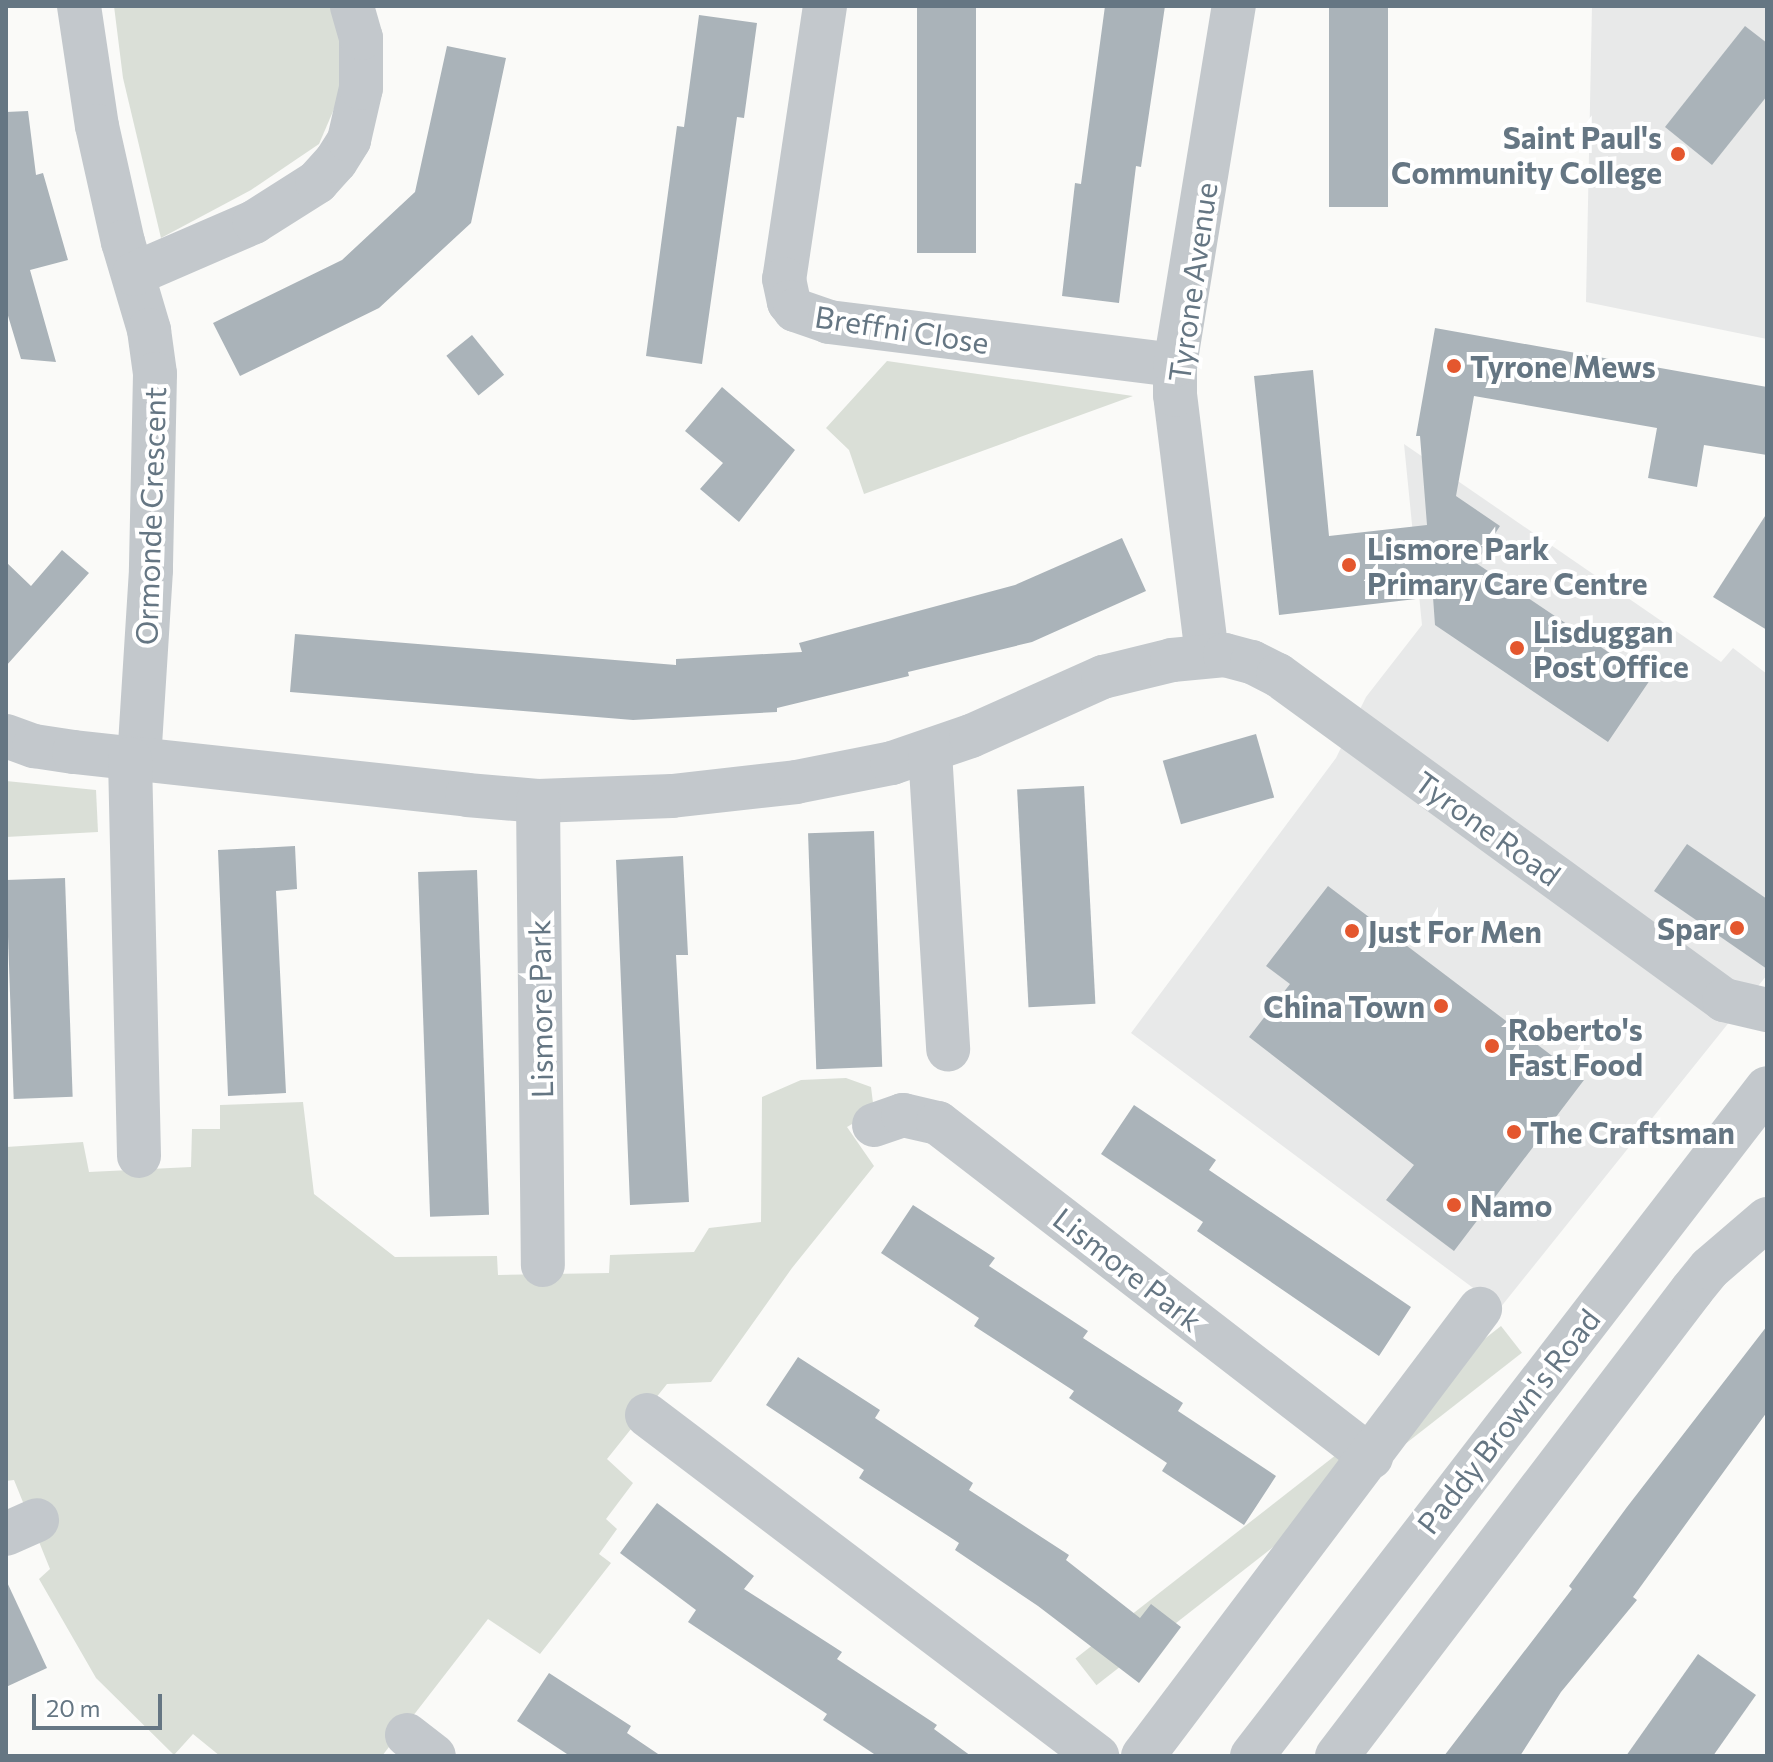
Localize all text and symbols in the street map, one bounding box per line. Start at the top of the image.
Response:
place label: Saint Paul's Community College [1391,119,1662,190]
marker: Saint Paul's Community College [1669,145,1687,163]
street label: Tyrone Avenue [1160,180,1224,384]
street label: Breffni Close [813,298,991,360]
place label: Tyrone Mews [1470,348,1656,384]
marker: Tyrone Mews [1445,357,1463,375]
street label: Ormonde Crescent [128,386,172,646]
place label: Lismore Park Primary Care Centre [1367,530,1648,600]
marker: Lismore Park Primary Care Centre [1338,554,1360,576]
place label: Lisduggan Post Office [1533,613,1689,684]
marker: Lisduggan Post Office [1508,639,1526,657]
street label: Tyrone Road [1408,763,1568,893]
place label: Spar [1657,910,1721,946]
place label: Just For Men [1368,913,1542,949]
street label: Lismore Park [520,919,560,1099]
marker: Spar [1728,919,1746,937]
marker: Just For Men [1343,922,1361,940]
place label: China Town [1263,988,1425,1024]
marker: China Town [1432,997,1450,1015]
place label: Roberto's Fast Food [1508,1011,1643,1082]
marker: Roberto's Fast Food [1483,1037,1501,1055]
place label: The Craftsman [1530,1114,1735,1150]
marker: The Craftsman [1505,1123,1523,1141]
place label: Namo [1470,1187,1552,1223]
marker: Namo [1445,1196,1463,1214]
street label: Lismore Park [1047,1200,1209,1338]
street label: Paddy Brown's Road [1409,1301,1607,1541]
scale bar [36,1678,166,1728]
text: 20 m [46,1693,100,1722]

